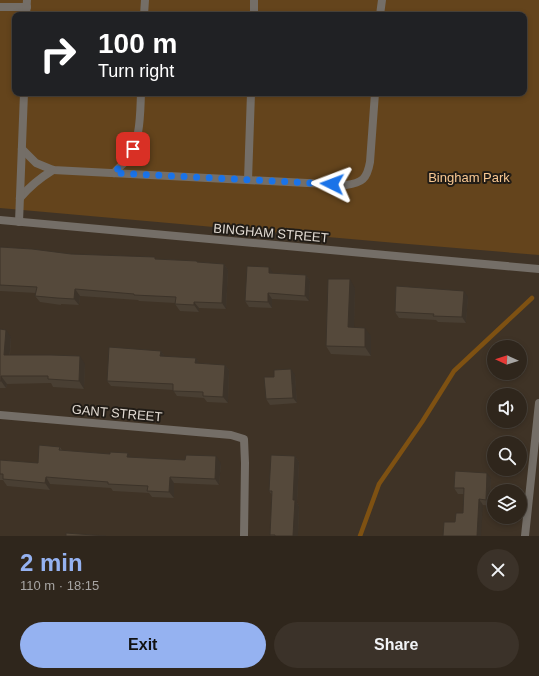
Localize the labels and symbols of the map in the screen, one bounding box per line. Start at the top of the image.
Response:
pin [116,132,150,166]
position arrow [311,163,353,205]
park label: Bingham Park [428,170,510,185]
street label: BINGHAM STREET [213,220,329,246]
north arrow [487,340,527,380]
street label: GANT STREET [71,402,163,424]

